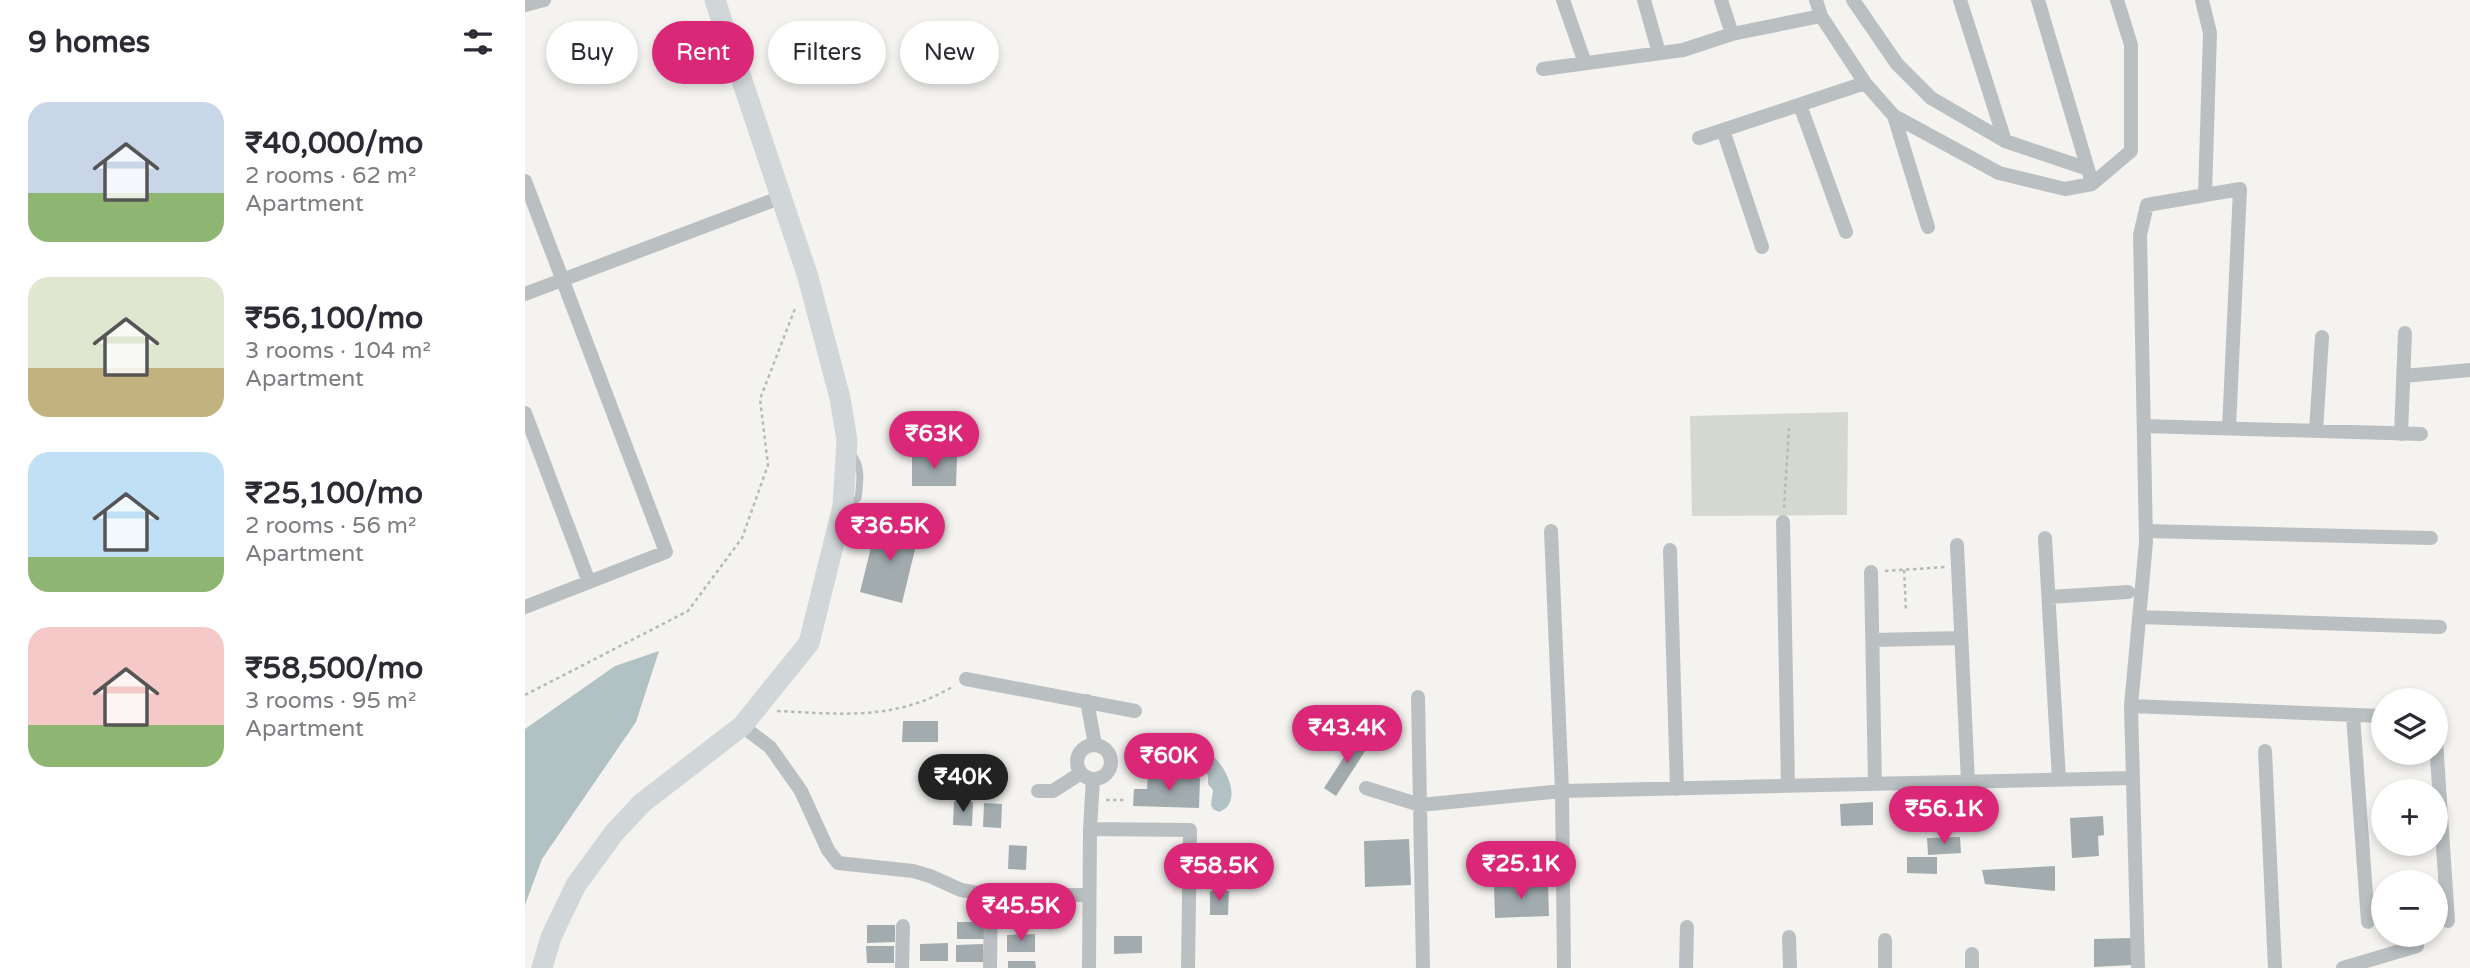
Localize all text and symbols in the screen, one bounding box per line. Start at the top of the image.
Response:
chip: Buy [546,21,638,84]
chip: Rent [652,21,754,84]
chip: Filters [768,21,886,84]
chip: New [900,21,999,84]
icon: filters [459,23,497,61]
text: 9 homes [28,24,150,61]
text: ₹40,000/mo [245,125,423,162]
icon: home [84,130,168,214]
text: 2 rooms · 62 m² [245,162,416,190]
text: Apartment [245,190,364,218]
text: ₹56,100/mo [245,300,423,337]
icon: home [84,305,168,389]
text: 3 rooms · 104 m² [245,337,431,365]
text: Apartment [245,365,364,393]
pin: ₹63K [893,412,975,471]
text: ₹63K [905,420,963,448]
text: ₹25,100/mo [245,475,423,512]
icon: home [84,480,168,564]
pin: ₹36.5K [833,504,947,563]
text: 2 rooms · 56 m² [245,512,416,540]
text: ₹36.5K [851,512,929,540]
text: Apartment [245,540,364,568]
text: ₹58,500/mo [245,650,423,687]
icon: home [84,655,168,739]
text: 3 rooms · 95 m² [245,687,416,715]
map controls [2371,688,2448,947]
button: layers [2371,688,2448,765]
pin: ₹43.4K [1290,706,1404,765]
text: ₹43.4K [1308,714,1386,742]
text: Apartment [245,715,364,743]
pin: ₹60K [1128,734,1210,793]
text: ₹60K [1140,742,1198,770]
pin: ₹40K [922,754,1004,814]
text: ₹40K [934,763,992,791]
button: + [2371,779,2448,856]
pin: ₹56.1K [1887,786,2001,846]
text: ₹56.1K [1905,795,1983,823]
pin: ₹25.1K [1464,842,1578,901]
pin: ₹58.5K [1162,844,1276,903]
text: ₹25.1K [1482,850,1560,878]
text: ₹58.5K [1180,852,1258,880]
button: − [2371,870,2448,947]
pin: ₹45.5K [964,884,1078,943]
text: ₹45.5K [982,892,1060,920]

